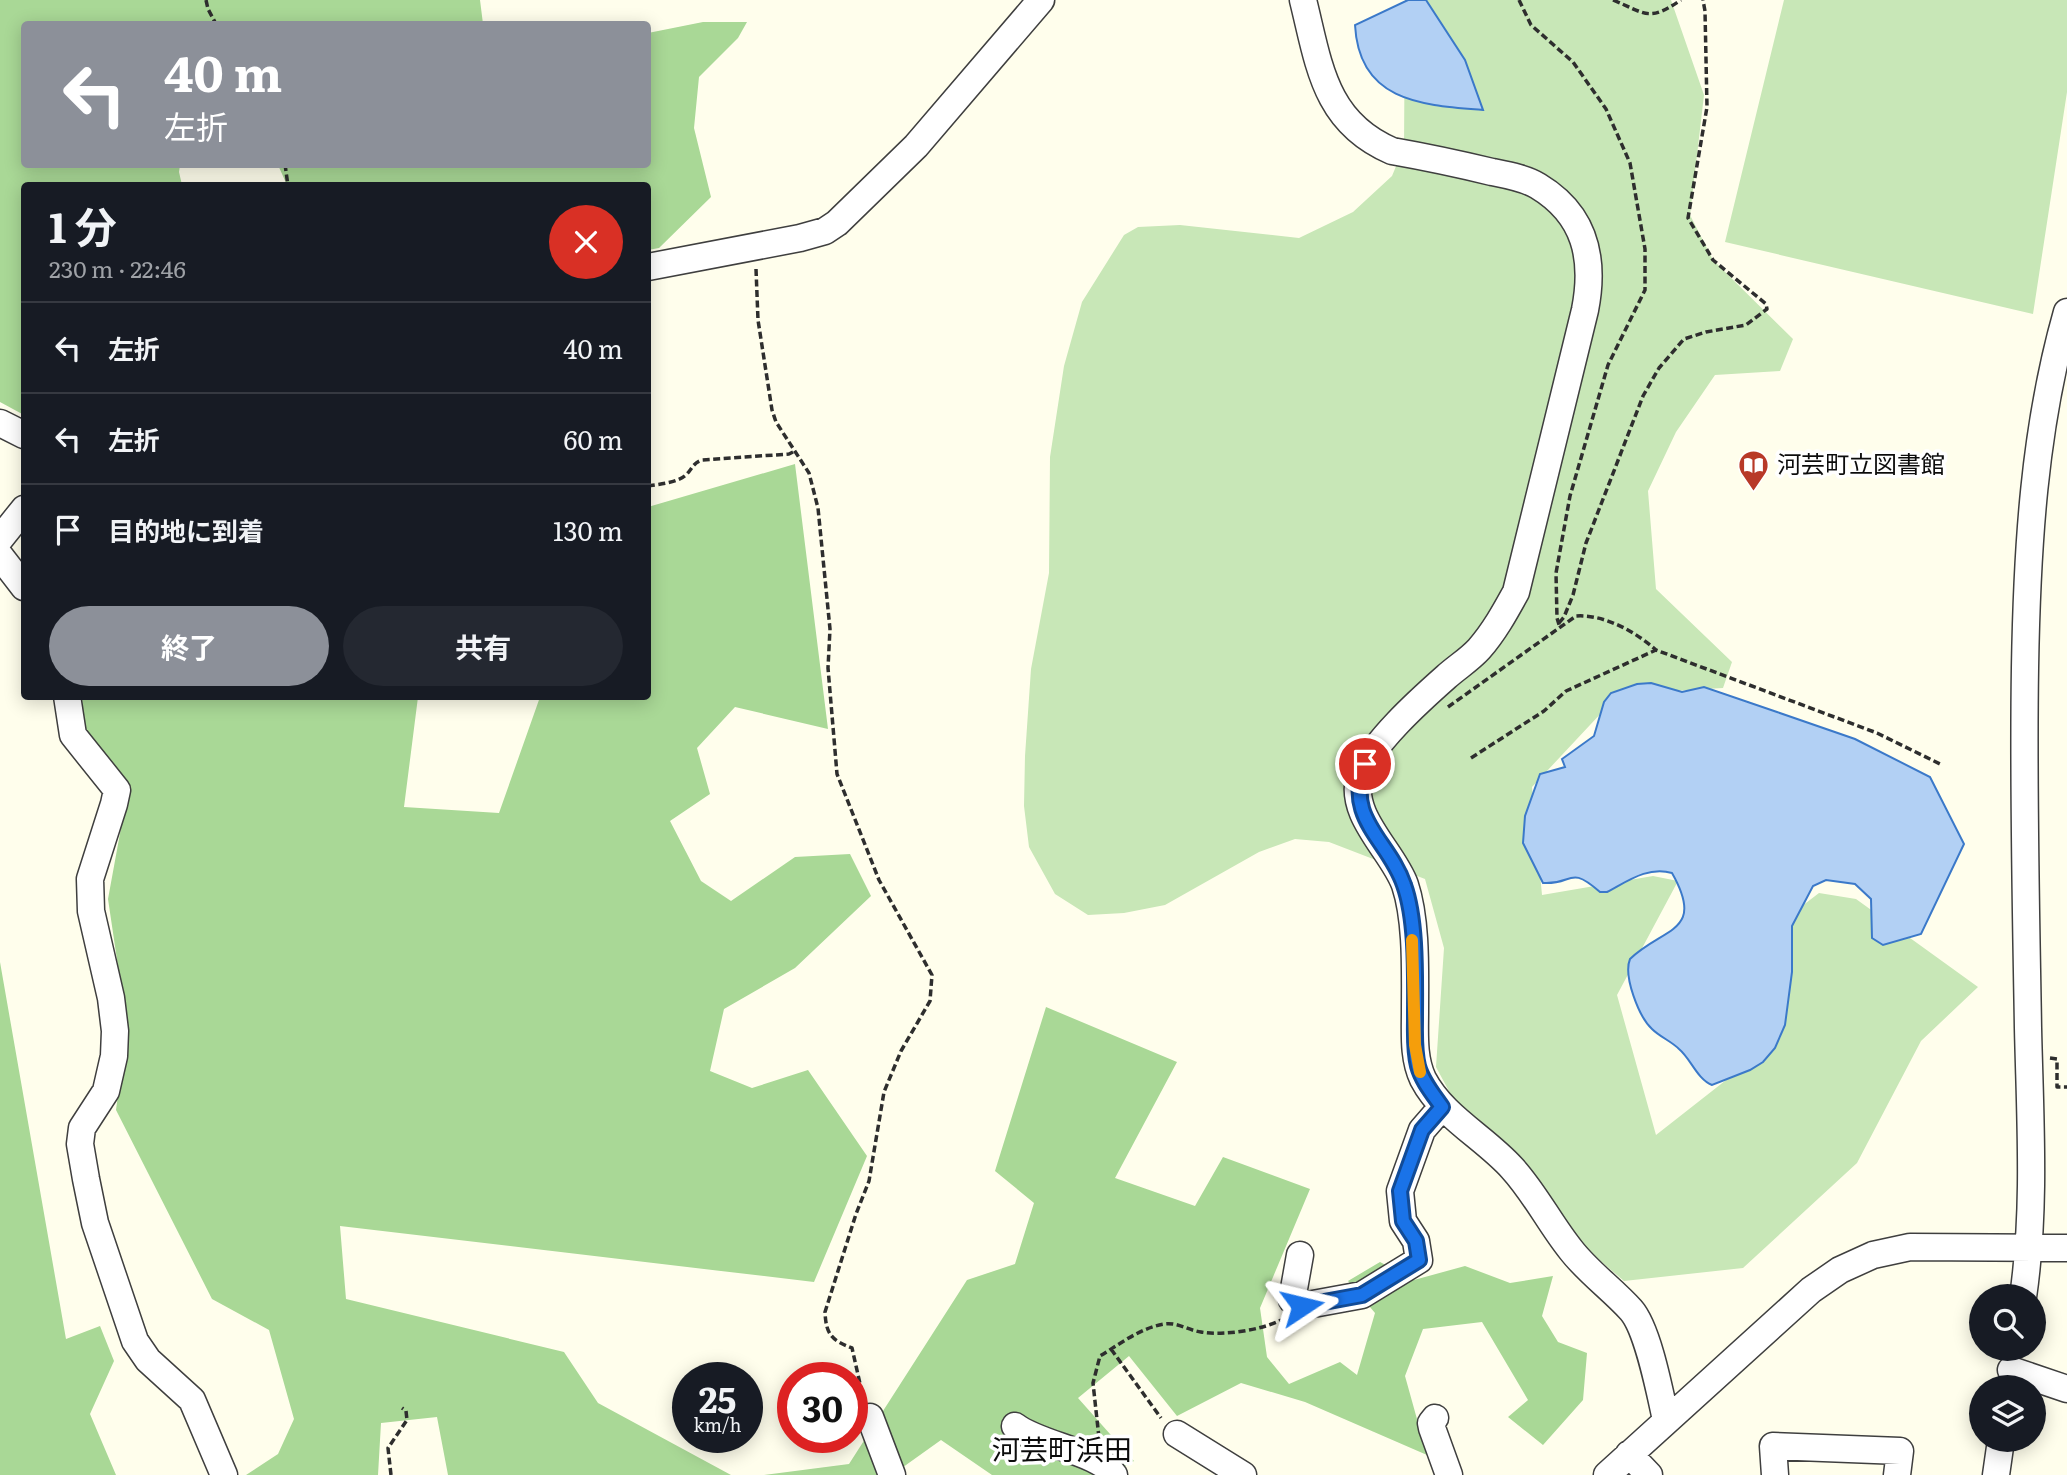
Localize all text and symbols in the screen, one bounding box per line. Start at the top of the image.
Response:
text: 40 m [164,34,282,107]
icon: left [49,49,140,140]
text: 左折 [164,101,228,149]
text: 1 分 [49,194,117,256]
button: close [549,205,623,279]
text: 230 m · 22:46 [49,251,186,285]
text: 左折 [108,328,160,367]
text: 40 m [563,328,623,367]
icon: left [49,329,87,367]
text: 左折 [108,419,160,458]
text: 60 m [564,419,623,458]
icon: left [49,420,87,458]
place label: 河芸町立図書館 [1777,445,1945,480]
library icon: 河芸町立図書館 [1737,448,1771,492]
text: 目的地に到着 [108,510,264,549]
text: 130 m [553,510,623,549]
icon: arrive [49,511,87,549]
button: 終了 [49,606,329,686]
button: 共有 [343,606,623,686]
pin [1335,734,1395,794]
icon: arrive [1346,745,1384,783]
position arrow [1265,1269,1339,1343]
map controls [1969,1284,2046,1452]
button: search [1969,1284,2046,1361]
speed limit sign: 30 [777,1362,868,1453]
text: 25 [699,1372,736,1424]
button: layers [1969,1375,2046,1452]
text: km/h [694,1411,741,1438]
district label: 河芸町浜田 [992,1427,1132,1469]

